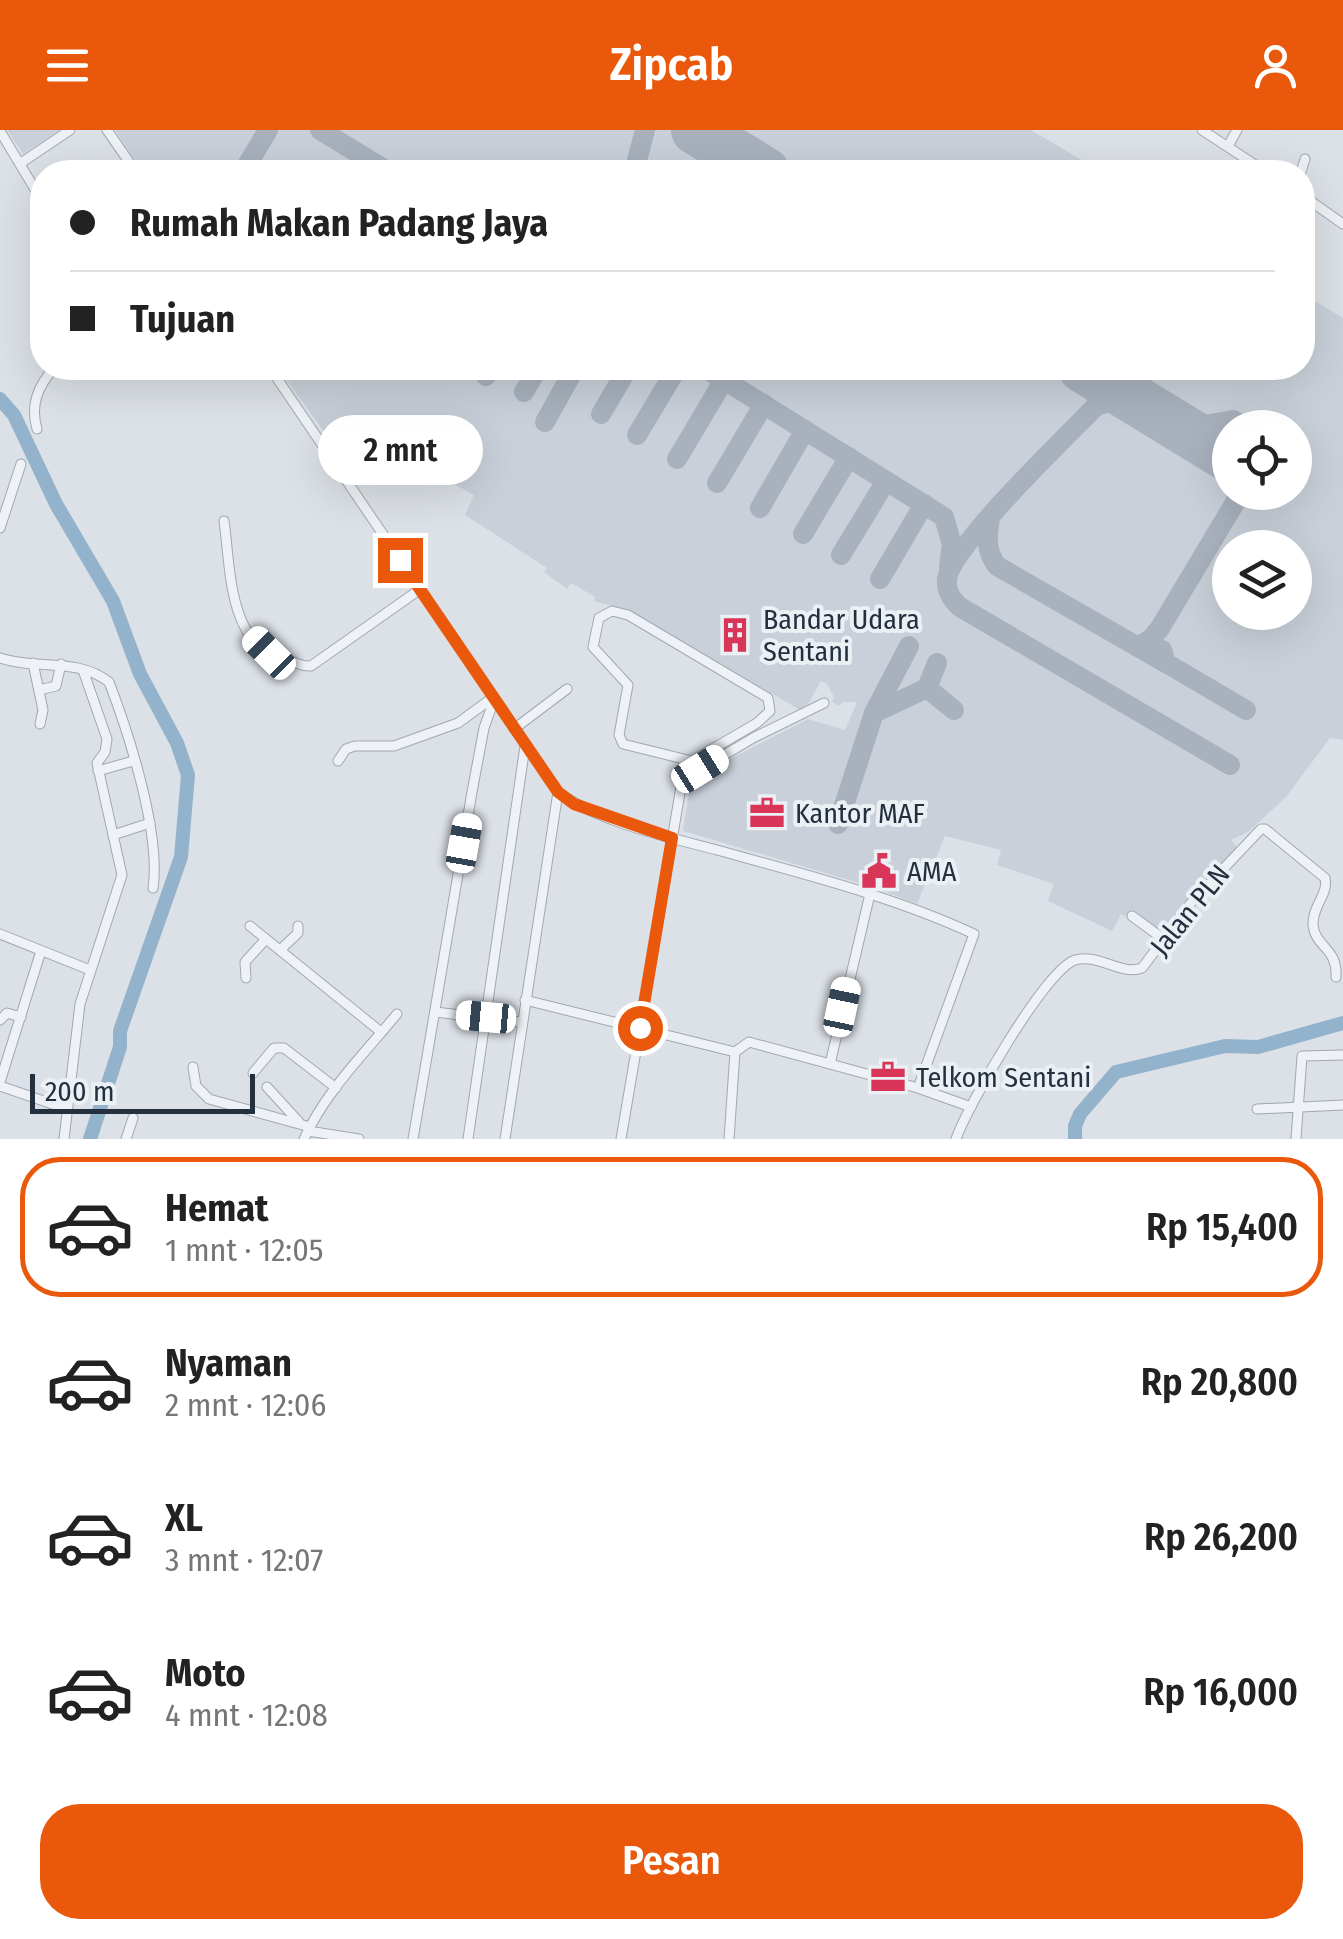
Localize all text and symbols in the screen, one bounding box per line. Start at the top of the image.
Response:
icon: menu [40,38,95,93]
text: Zipcab [610,38,733,92]
icon: person [1248,38,1303,93]
text: Rumah Makan Padang Jaya [130,200,548,246]
text: Tujuan [130,296,235,342]
map controls [1212,410,1312,630]
button: locate [1212,410,1312,510]
callout: 2 mnt [318,415,482,485]
text: 2 mnt [364,431,437,469]
button: layers [1212,530,1312,630]
route end [378,538,423,583]
place label: Bandar Udara Sentani [763,603,920,668]
building icon: Bandar Udara Sentani [716,616,754,654]
car [237,621,301,685]
car [667,740,733,798]
office icon: Kantor MAF [748,794,786,832]
place label: Kantor MAF [795,797,925,830]
car [444,811,484,875]
public building icon: AMA [860,852,898,890]
place label: AMA [907,855,957,888]
street label: Jalan PLN [1143,858,1237,962]
car [821,975,863,1039]
car [455,999,517,1035]
route start [618,1006,663,1051]
office icon: Telkom Sentani [869,1058,907,1096]
place label: Telkom Sentani [916,1061,1091,1094]
scale bar [30,1069,255,1114]
text: 200 m [45,1075,115,1108]
icon: car [45,1182,135,1272]
text: Hemat [165,1185,268,1231]
text: Rp 15,400 [1146,1204,1298,1250]
text: 1 mnt · 12:05 [165,1231,324,1269]
icon: car [45,1337,135,1427]
text: Nyaman [165,1340,292,1386]
text: Rp 20,800 [1141,1359,1298,1405]
text: 2 mnt · 12:06 [165,1386,326,1424]
icon: car [45,1492,135,1582]
text: XL [165,1495,203,1541]
text: Rp 26,200 [1144,1514,1298,1560]
text: 3 mnt · 12:07 [165,1541,323,1579]
icon: car [45,1647,135,1737]
text: Moto [165,1650,246,1696]
text: Rp 16,000 [1143,1669,1298,1715]
text: 4 mnt · 12:08 [165,1696,328,1734]
button: Pesan [40,1804,1303,1919]

